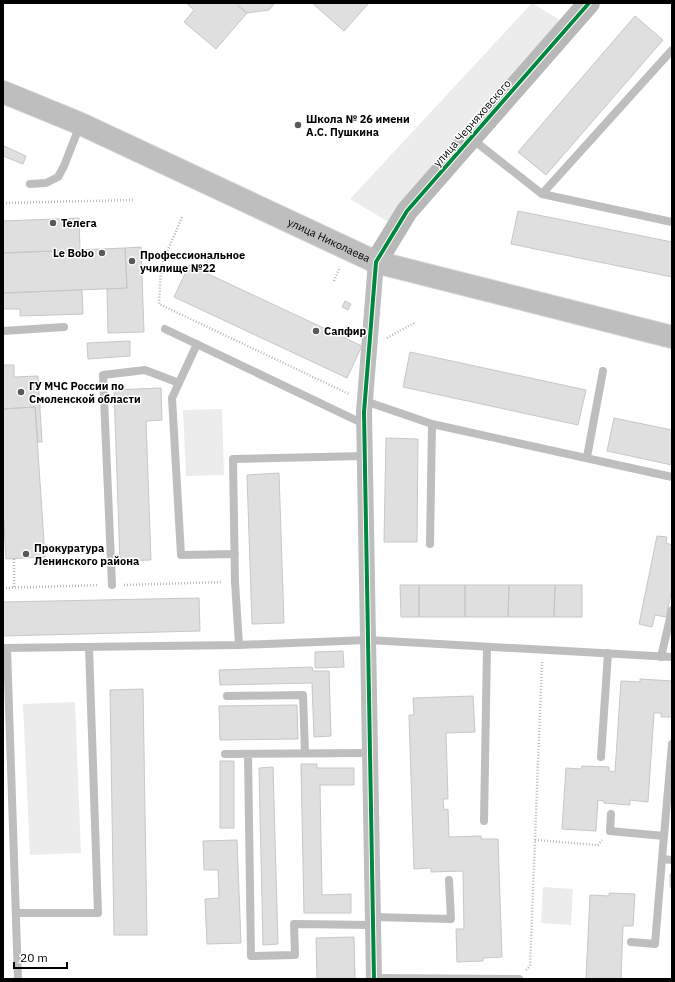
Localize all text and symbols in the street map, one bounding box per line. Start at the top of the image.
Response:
street label: улица Черняховского [430,77,514,169]
place label: Школа № 26 имени А.С. Пушкина [306,112,410,139]
marker: Школа № 26 имени А.С. Пушкина [293,120,303,130]
street label: улица Николаева [285,215,373,265]
place label: Телега [61,216,97,230]
marker: Телега [48,218,58,228]
place label: Le Bobo [53,246,94,260]
marker: Le Bobo [97,248,107,258]
place label: Профессиональное училище №22 [140,248,245,275]
marker: Профессиональное училище №22 [127,256,137,266]
place label: Сапфир [324,324,367,338]
marker: Сапфир [311,326,321,336]
place label: ГУ МЧС России по Смоленской области [29,379,141,406]
marker: ГУ МЧС России по Смоленской области [16,387,26,397]
place label: Прокуратура Ленинского района [34,541,139,568]
marker: Прокуратура Ленинского района [21,549,31,559]
scale bar [14,944,67,970]
text: 20 m [20,950,48,965]

